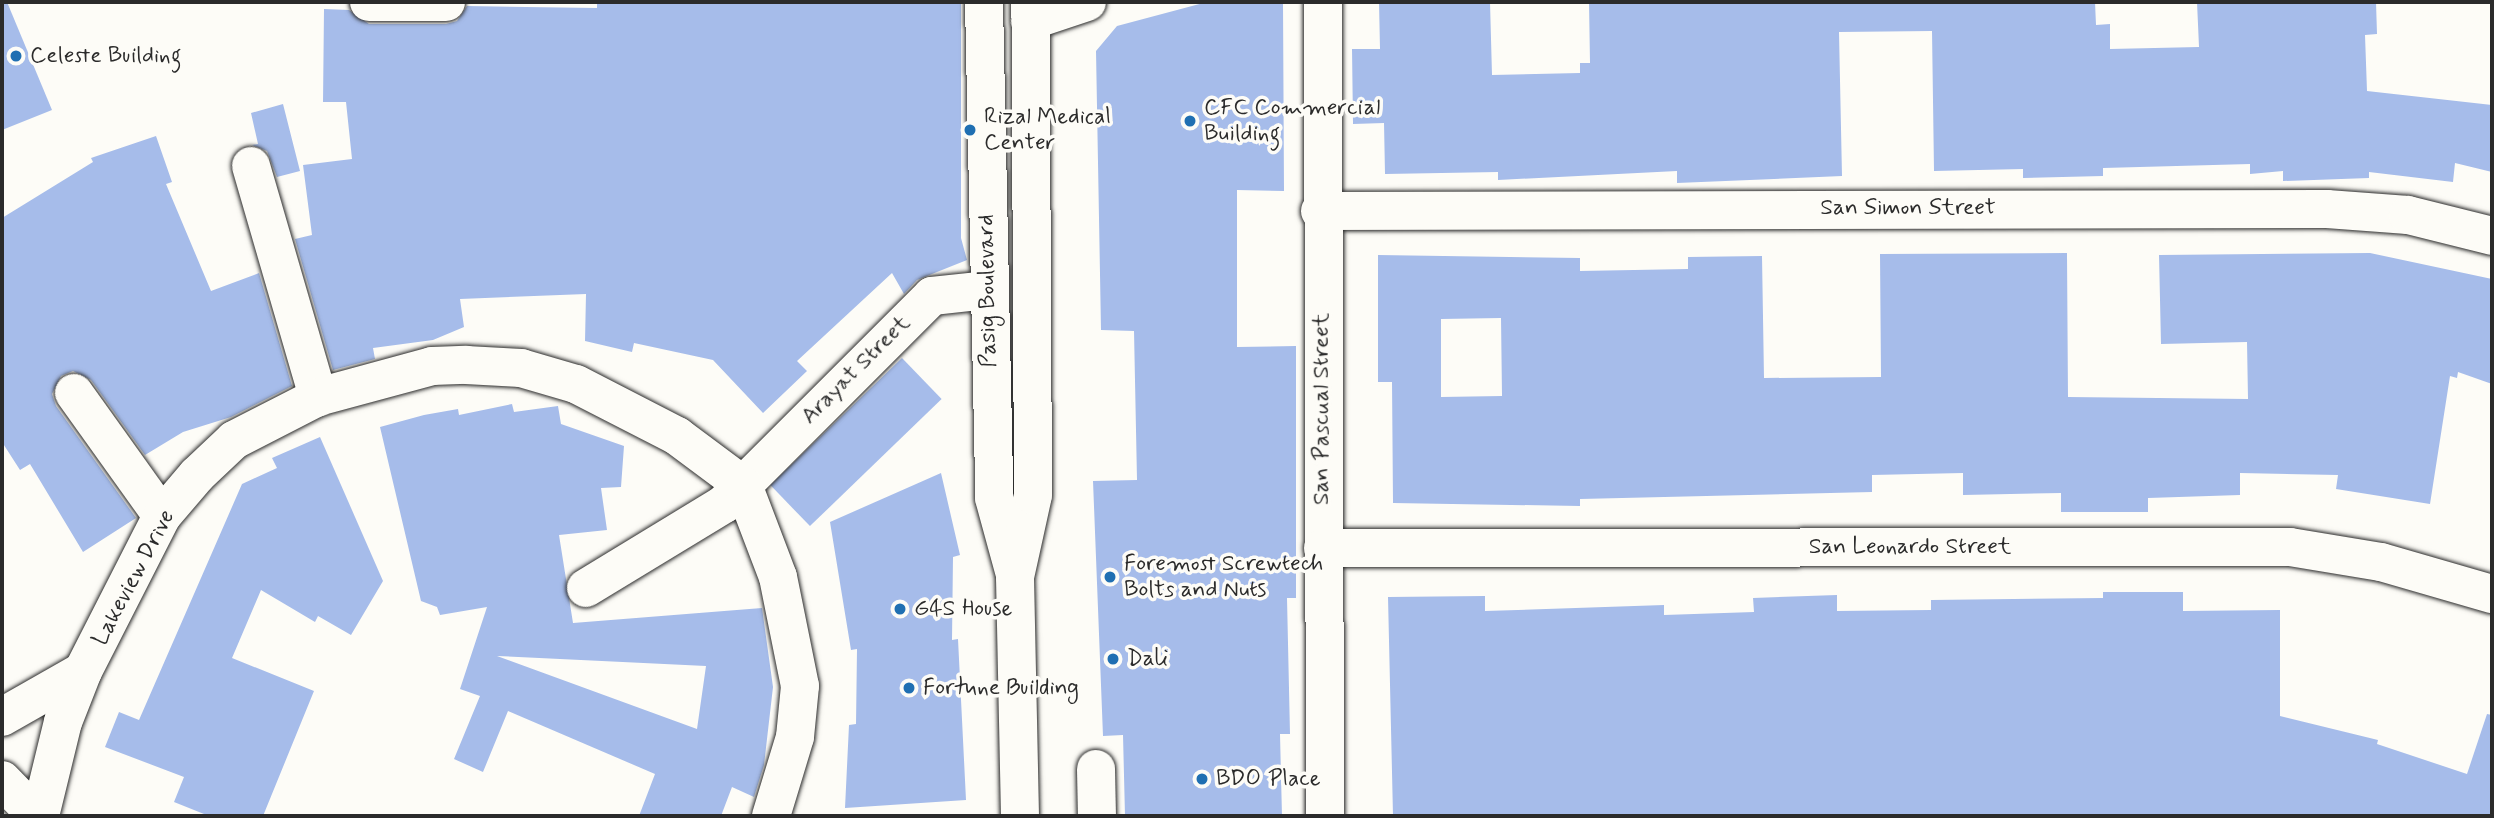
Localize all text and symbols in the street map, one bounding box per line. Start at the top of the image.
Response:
place label: Celeste Building [30,42,184,70]
marker: Celeste Building [8,48,24,64]
place label: CFC Commercial Building [1204,94,1380,148]
place label: Rizal Medical Center [984,103,1114,157]
marker: CFC Commercial Building [1182,113,1198,129]
marker: Rizal Medical Center [962,122,978,138]
street label: San Simon Street [1816,194,2000,222]
street label: Pasig Boulevard [973,216,1003,366]
street label: Arayat Street [796,310,916,430]
street label: San Pascual Street [1308,315,1336,503]
street label: Lakeview Drive [87,506,181,650]
street label: San Leonardo Street [1806,533,2014,561]
place label: Foremost Screwtech Bolts and Nuts [1124,550,1323,604]
marker: Foremost Screwtech Bolts and Nuts [1102,569,1118,585]
place label: G4S House [914,595,1016,623]
marker: G4S House [892,601,908,617]
place label: Dali [1127,645,1168,673]
marker: Dali [1105,651,1121,667]
place label: Fortune Building [923,674,1083,702]
marker: Fortune Building [901,680,917,696]
place label: BDO Place [1216,765,1318,793]
marker: BDO Place [1194,771,1210,787]

